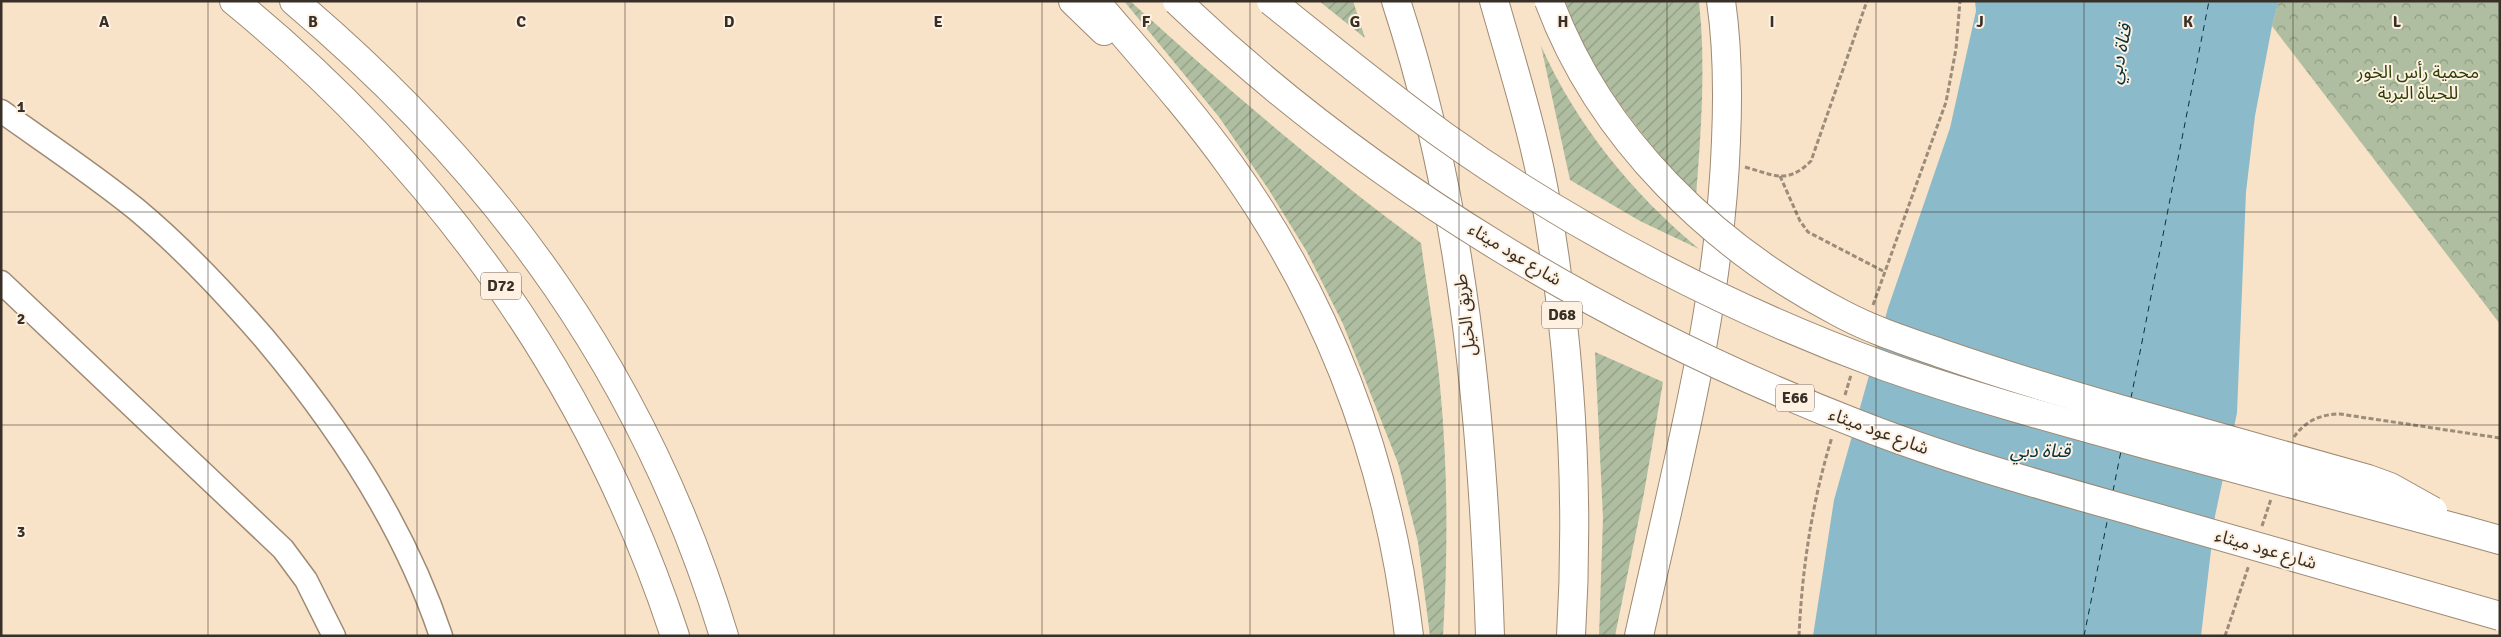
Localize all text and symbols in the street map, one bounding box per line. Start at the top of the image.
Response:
text: A [99,12,110,32]
text: B [308,12,318,32]
text: C [516,12,526,32]
text: D [724,12,735,32]
text: E [933,12,943,32]
text: F [1142,12,1151,32]
text: G [1350,12,1360,32]
text: H [1558,12,1568,32]
text: I [1769,12,1775,32]
text: J [1976,12,1984,32]
text: K [2183,12,2193,32]
text: L [2393,12,2402,32]
water label: قناة دبي [2102,21,2140,86]
park label: محمية رأس الخور للحياة البرية [2356,61,2479,104]
text: 1 [17,97,26,117]
street label: شارع عود ميثاء [1463,218,1566,293]
road number: D72 [481,272,521,300]
street label: طريق الخيل [1449,272,1481,358]
road number: D68 [1542,302,1582,328]
text: 2 [17,309,25,329]
road number: E66 [1776,384,1814,412]
street label: شارع عود ميثاء [1825,403,1932,462]
water label: قناة دبي [2010,439,2072,465]
text: 3 [17,522,25,542]
street label: شارع عود ميثاء [2212,524,2319,577]

